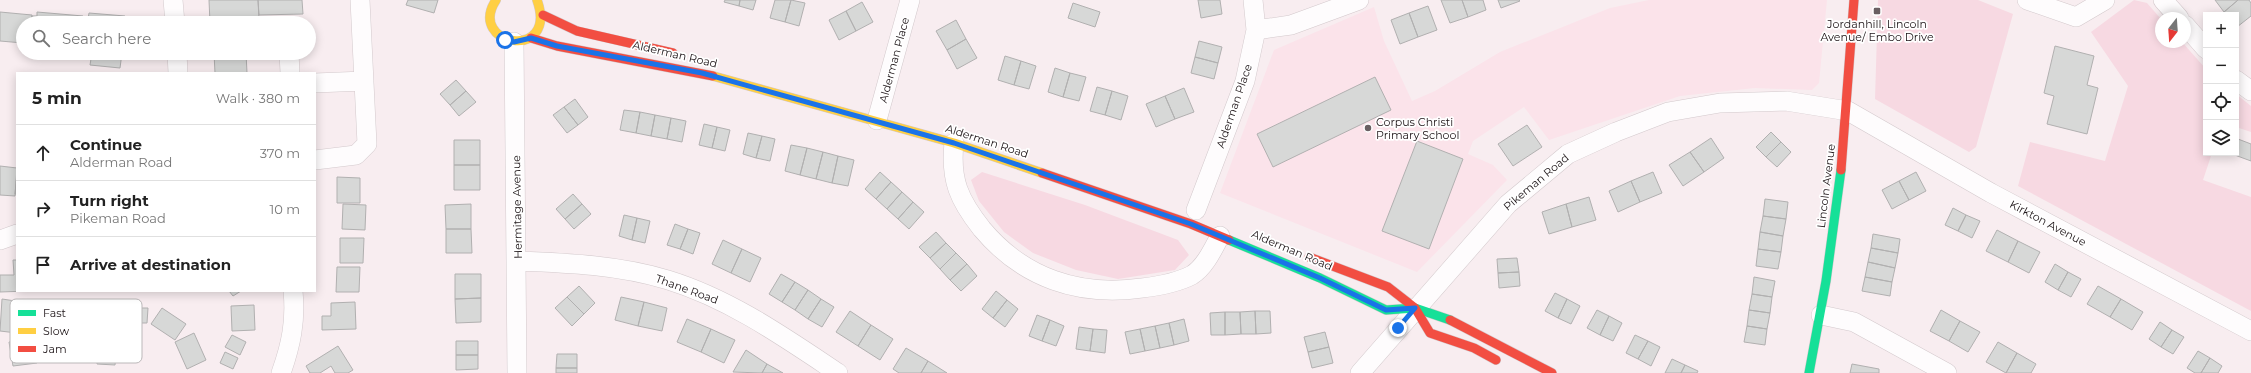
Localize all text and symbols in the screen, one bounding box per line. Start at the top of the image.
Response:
marker: Jordanhill, Lincoln Avenue/ Embo Drive [1872,6,1882,16]
north arrow [2155,12,2191,48]
map controls [2203,12,2239,156]
button: + [2203,12,2239,48]
street label: Alderman Place [876,15,912,104]
search box [16,16,316,60]
place label: Jordanhill, Lincoln Avenue/ Embo Drive [1820,17,1934,44]
icon: search [30,27,52,49]
text: Search here [62,29,151,48]
route start [496,31,514,49]
street label: Alderman Road [631,37,719,71]
button: − [2203,48,2239,84]
street label: Alderman Place [1213,62,1255,150]
button: locate [2203,84,2239,120]
text: 5 min [32,88,82,108]
text: Walk · 380 m [216,90,300,106]
place label: Corpus Christi Primary School [1376,115,1459,142]
button: layers [2203,120,2239,156]
street label: Alderman Road [944,121,1030,161]
marker: Corpus Christi Primary School [1363,123,1373,133]
text: Continue [70,135,142,154]
icon: ahead [32,142,54,164]
street label: Lincoln Avenue [1814,143,1838,229]
text: 370 m [260,145,300,161]
street label: Pikeman Road [1500,151,1572,213]
text: Alderman Road [70,154,172,170]
street label: Hermitage Avenue [509,155,525,259]
text: Turn right [70,191,149,210]
street label: Kirkton Avenue [2007,197,2089,249]
icon: right [32,198,54,220]
text: 10 m [270,201,300,217]
text: Pikeman Road [70,210,166,226]
street label: Alderman Road [1249,227,1335,273]
icon: arrive [32,254,54,276]
text: Arrive at destination [70,255,231,274]
street label: Thane Road [654,271,720,307]
legend [10,299,142,363]
text: Fast [43,306,67,320]
route end [1389,319,1407,337]
text: Slow [43,324,69,338]
text: Jam [42,342,67,356]

